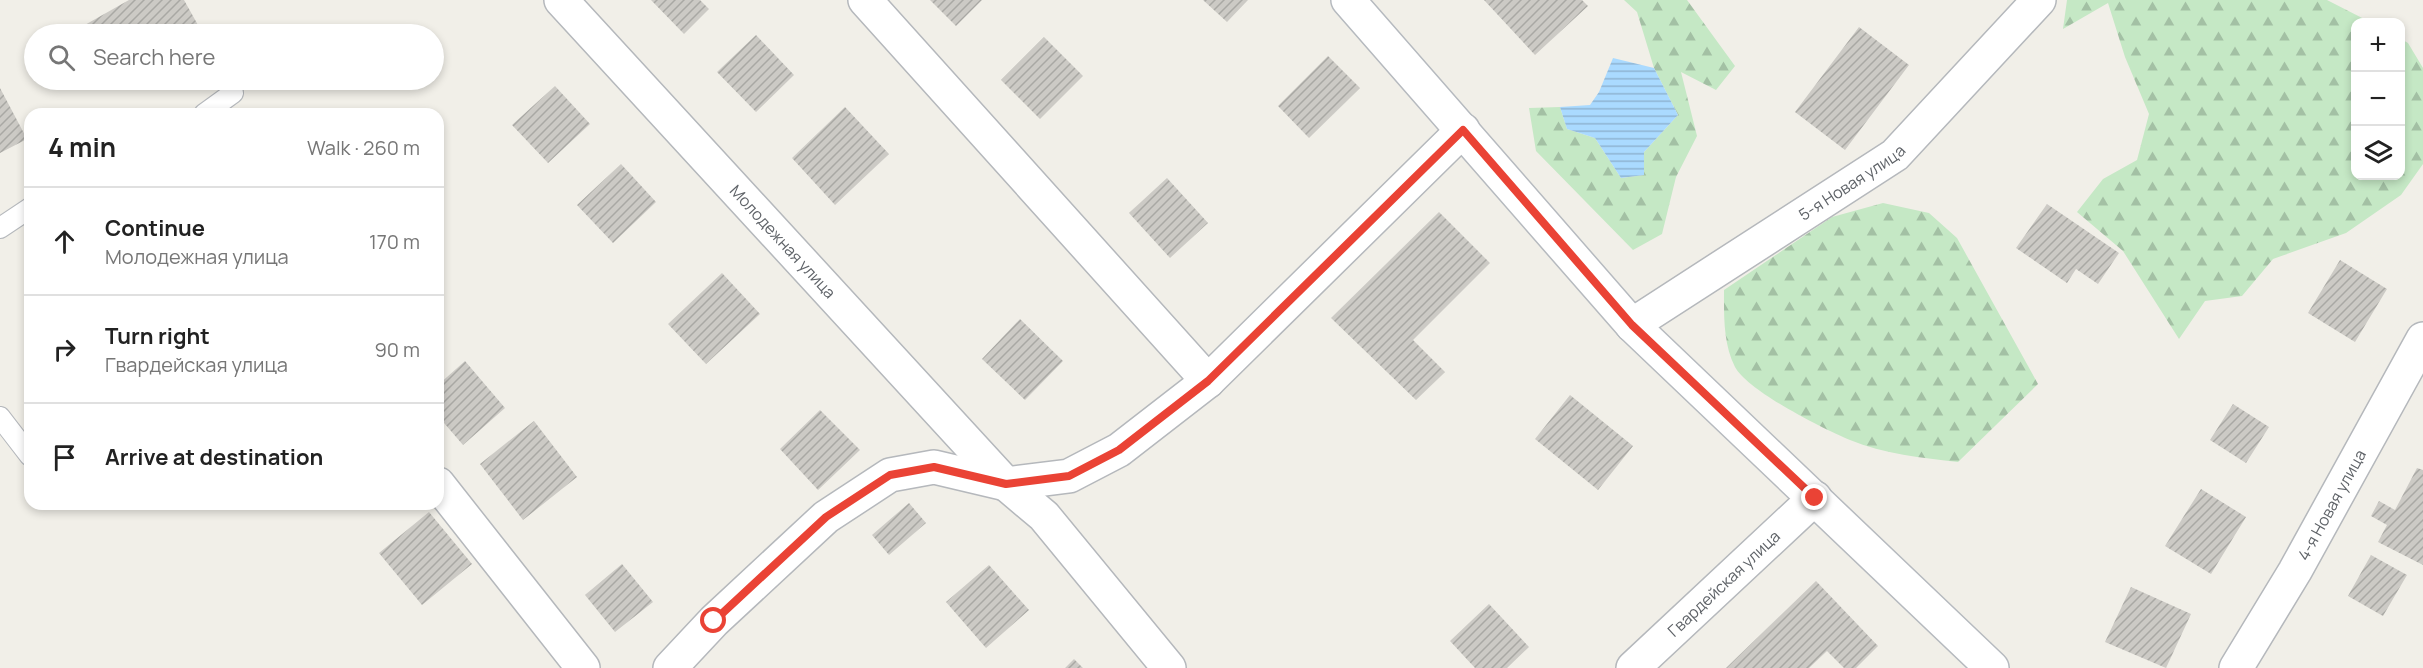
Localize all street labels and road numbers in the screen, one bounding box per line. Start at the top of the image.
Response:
street label: 5-я Новая улица [1794,140,1910,225]
street label: Молодежная улица [725,180,841,303]
street label: 4-я Новая улица [2292,446,2371,564]
street label: Гвардейская улица [1663,525,1785,641]

